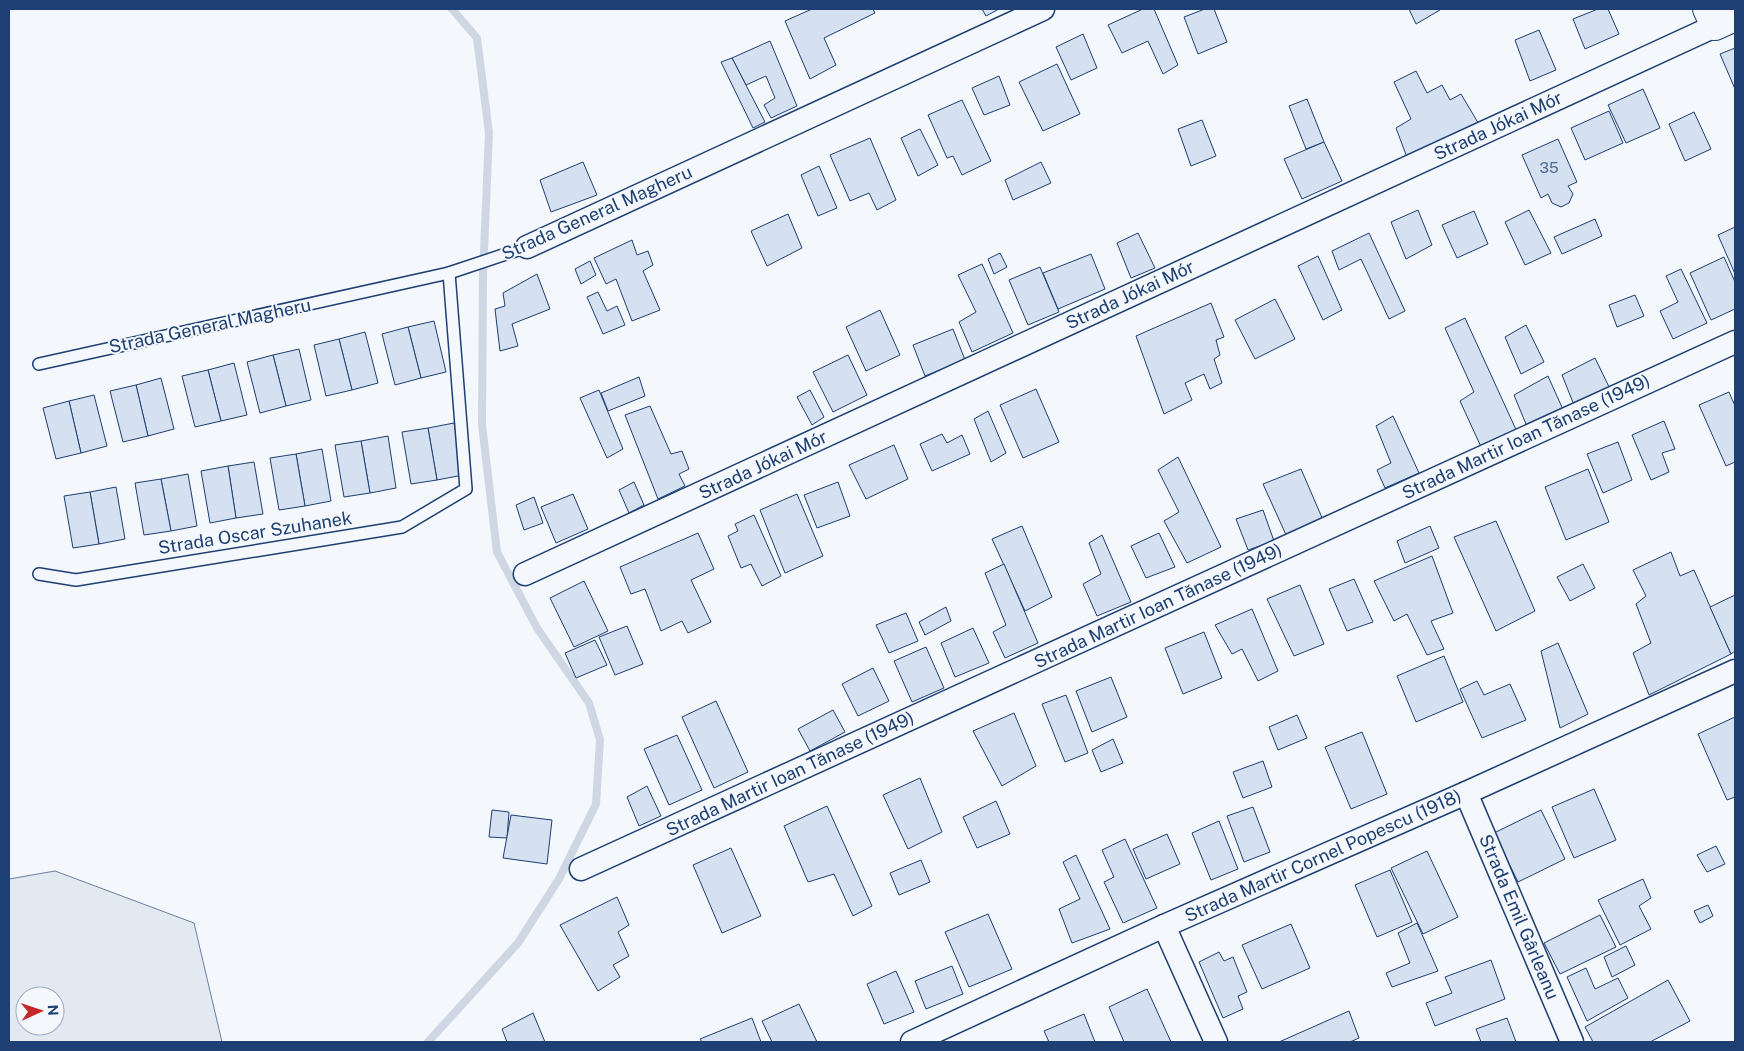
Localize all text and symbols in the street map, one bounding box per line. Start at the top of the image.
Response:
street label: Strada Jókai Mór [1430,87,1565,164]
house number: 35 [1539,159,1559,176]
street label: Strada General Magheru [498,161,695,264]
street label: Strada Jókai Mór [1062,256,1197,333]
street label: Strada General Magheru [107,294,313,357]
street label: Strada Martir Ioan Tănase (1949) [1398,370,1653,503]
street label: Strada Jókai Mór [695,426,830,503]
street label: Strada Oscar Szuhanek [157,507,353,558]
street label: Strada Martir Ioan Tănase (1949) [1030,539,1285,672]
street label: Strada Martir Ioan Tănase (1949) [662,707,917,840]
street label: Strada Martir Cornel Popescu (1918) [1181,785,1464,926]
street label: Strada Emil Gârleanu [1475,831,1564,1003]
north arrow [15,986,65,1036]
text: N [45,1004,61,1016]

